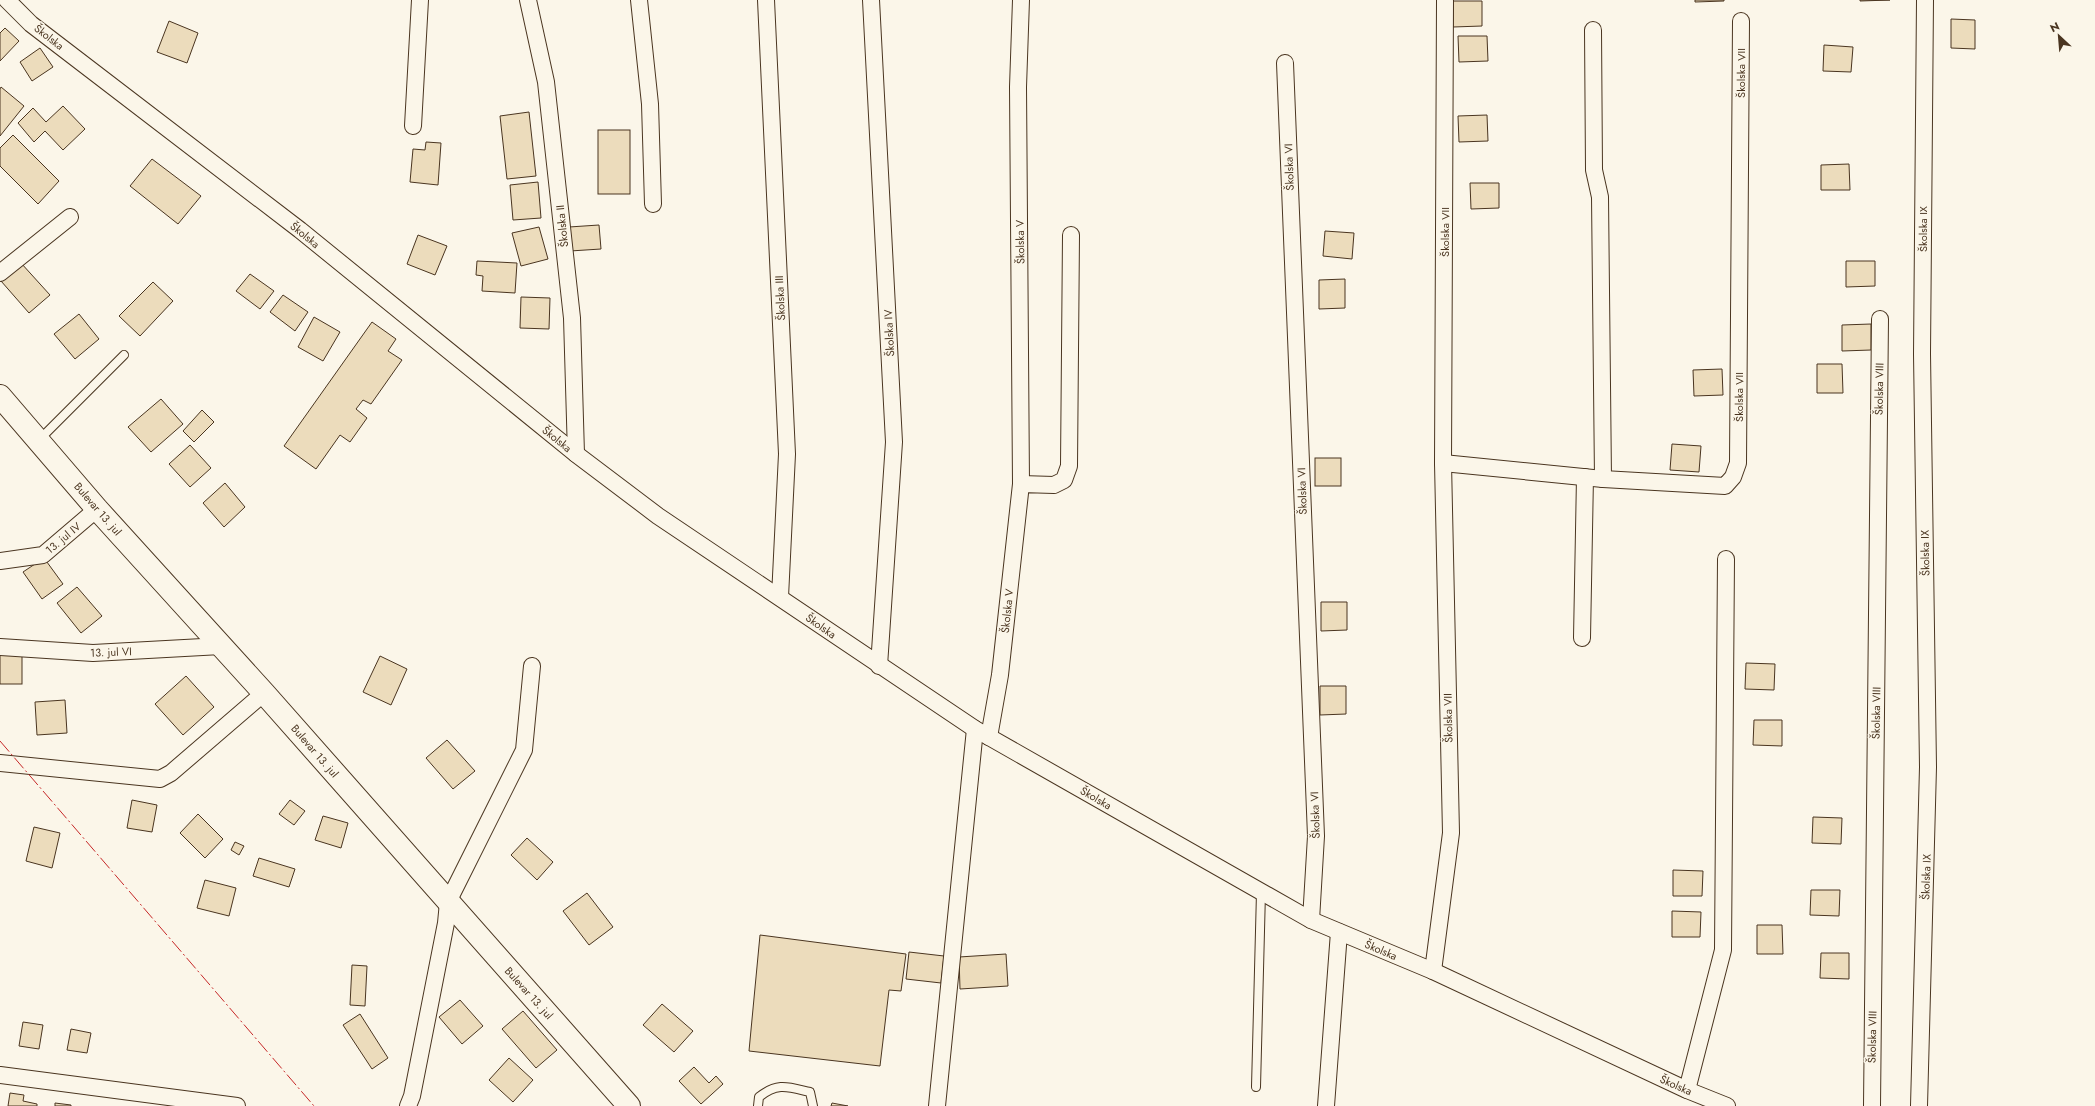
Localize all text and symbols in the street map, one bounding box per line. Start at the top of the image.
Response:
north arrow [2039,16,2079,56]
text: N [2047,18,2062,36]
street label: Školska [31,20,67,54]
street label: Školska VII [1733,48,1749,98]
street label: Školska VI [1280,143,1298,191]
street label: Školska II [552,204,572,248]
street label: Školska IX [1915,206,1931,252]
street label: Školska VII [1437,207,1453,257]
street label: Školska [287,218,323,252]
street label: Školska V [1012,219,1028,264]
street label: Školska III [771,275,789,321]
street label: Školska IV [880,308,898,357]
street label: Školska VIII [1871,363,1887,415]
street label: Školska VII [1731,372,1747,422]
street label: Školska [539,422,575,456]
street label: Školska VI [1293,467,1311,515]
street label: Bulevar 13. jul [70,479,126,539]
street label: 13. jul IV [42,518,85,558]
street label: Školska IX [1917,530,1933,576]
street label: Školska V [997,587,1017,634]
street label: Školska [803,610,839,642]
street label: 13. jul VI [90,643,132,661]
street label: Školska VIII [1868,687,1884,739]
street label: Školska VII [1440,693,1456,743]
street label: Bulevar 13. jul [287,721,343,781]
street label: Školska [1077,783,1115,813]
street label: Školska VI [1306,791,1324,839]
street label: Školska IX [1917,854,1935,900]
street label: Školska [1362,936,1400,964]
street label: Bulevar 13. jul [501,963,557,1023]
street label: Školska VIII [1864,1011,1880,1063]
street label: Školska [1657,1071,1695,1099]

